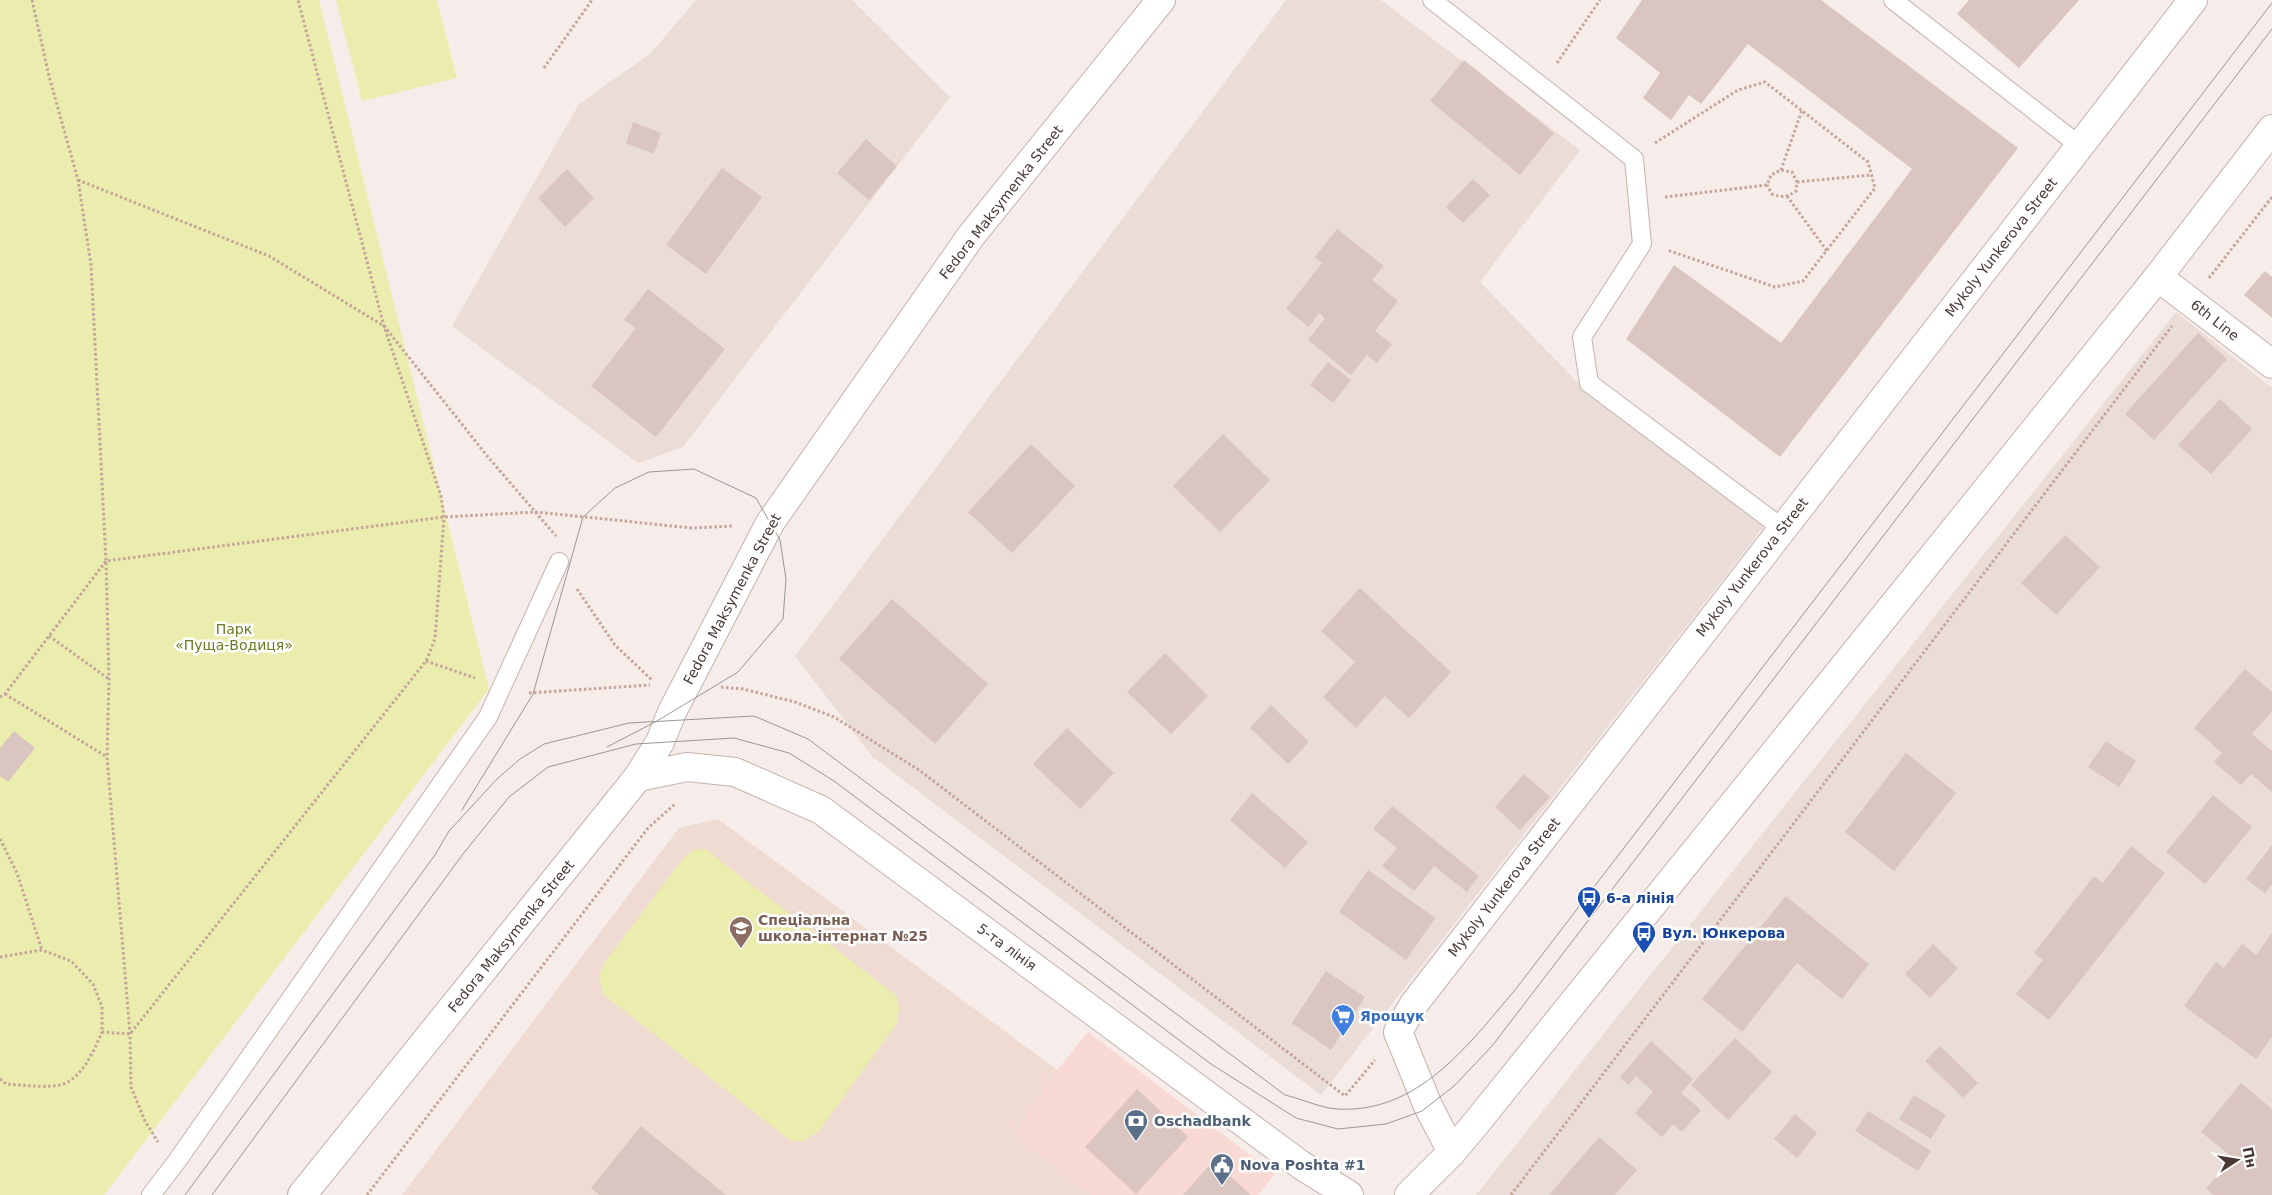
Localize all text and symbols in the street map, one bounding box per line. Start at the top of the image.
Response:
street label: Fedora Maksymenka Street [936,121,1066,282]
street label: Mykoly Yunkerova Street [1942,174,2061,320]
street label: 6th Line [2188,296,2242,344]
street label: Mykoly Yunkerova Street [1693,494,1812,640]
street label: Fedora Maksymenka Street [680,510,784,687]
park label: Парк «Пуща-Водиця» [175,621,293,653]
street label: Mykoly Yunkerova Street [1445,814,1564,960]
street label: Fedora Maksymenka Street [445,856,578,1015]
bus stop icon: 6-а лінія [1576,885,1602,919]
place label: 6-а лінія [1606,890,1674,906]
place label: Спеціальна школа-інтернат №25 [758,912,928,944]
school or university icon: Спеціальна школа-інтернат №25 [728,915,754,949]
street label: 5-та лінія [974,920,1040,974]
bus stop icon: Вул. Юнкерова [1631,920,1657,954]
place label: Вул. Юнкерова [1662,925,1785,941]
supermarket icon: Ярощук [1330,1003,1356,1037]
place label: Ярощук [1360,1008,1425,1024]
bank icon: Oschadbank [1123,1108,1149,1142]
place label: Oschadbank [1154,1113,1251,1129]
north arrow [2212,1135,2262,1185]
text: Пн [2240,1145,2260,1169]
public building icon: Nova Poshta #1 [1209,1152,1235,1186]
place label: Nova Poshta #1 [1240,1157,1365,1173]

